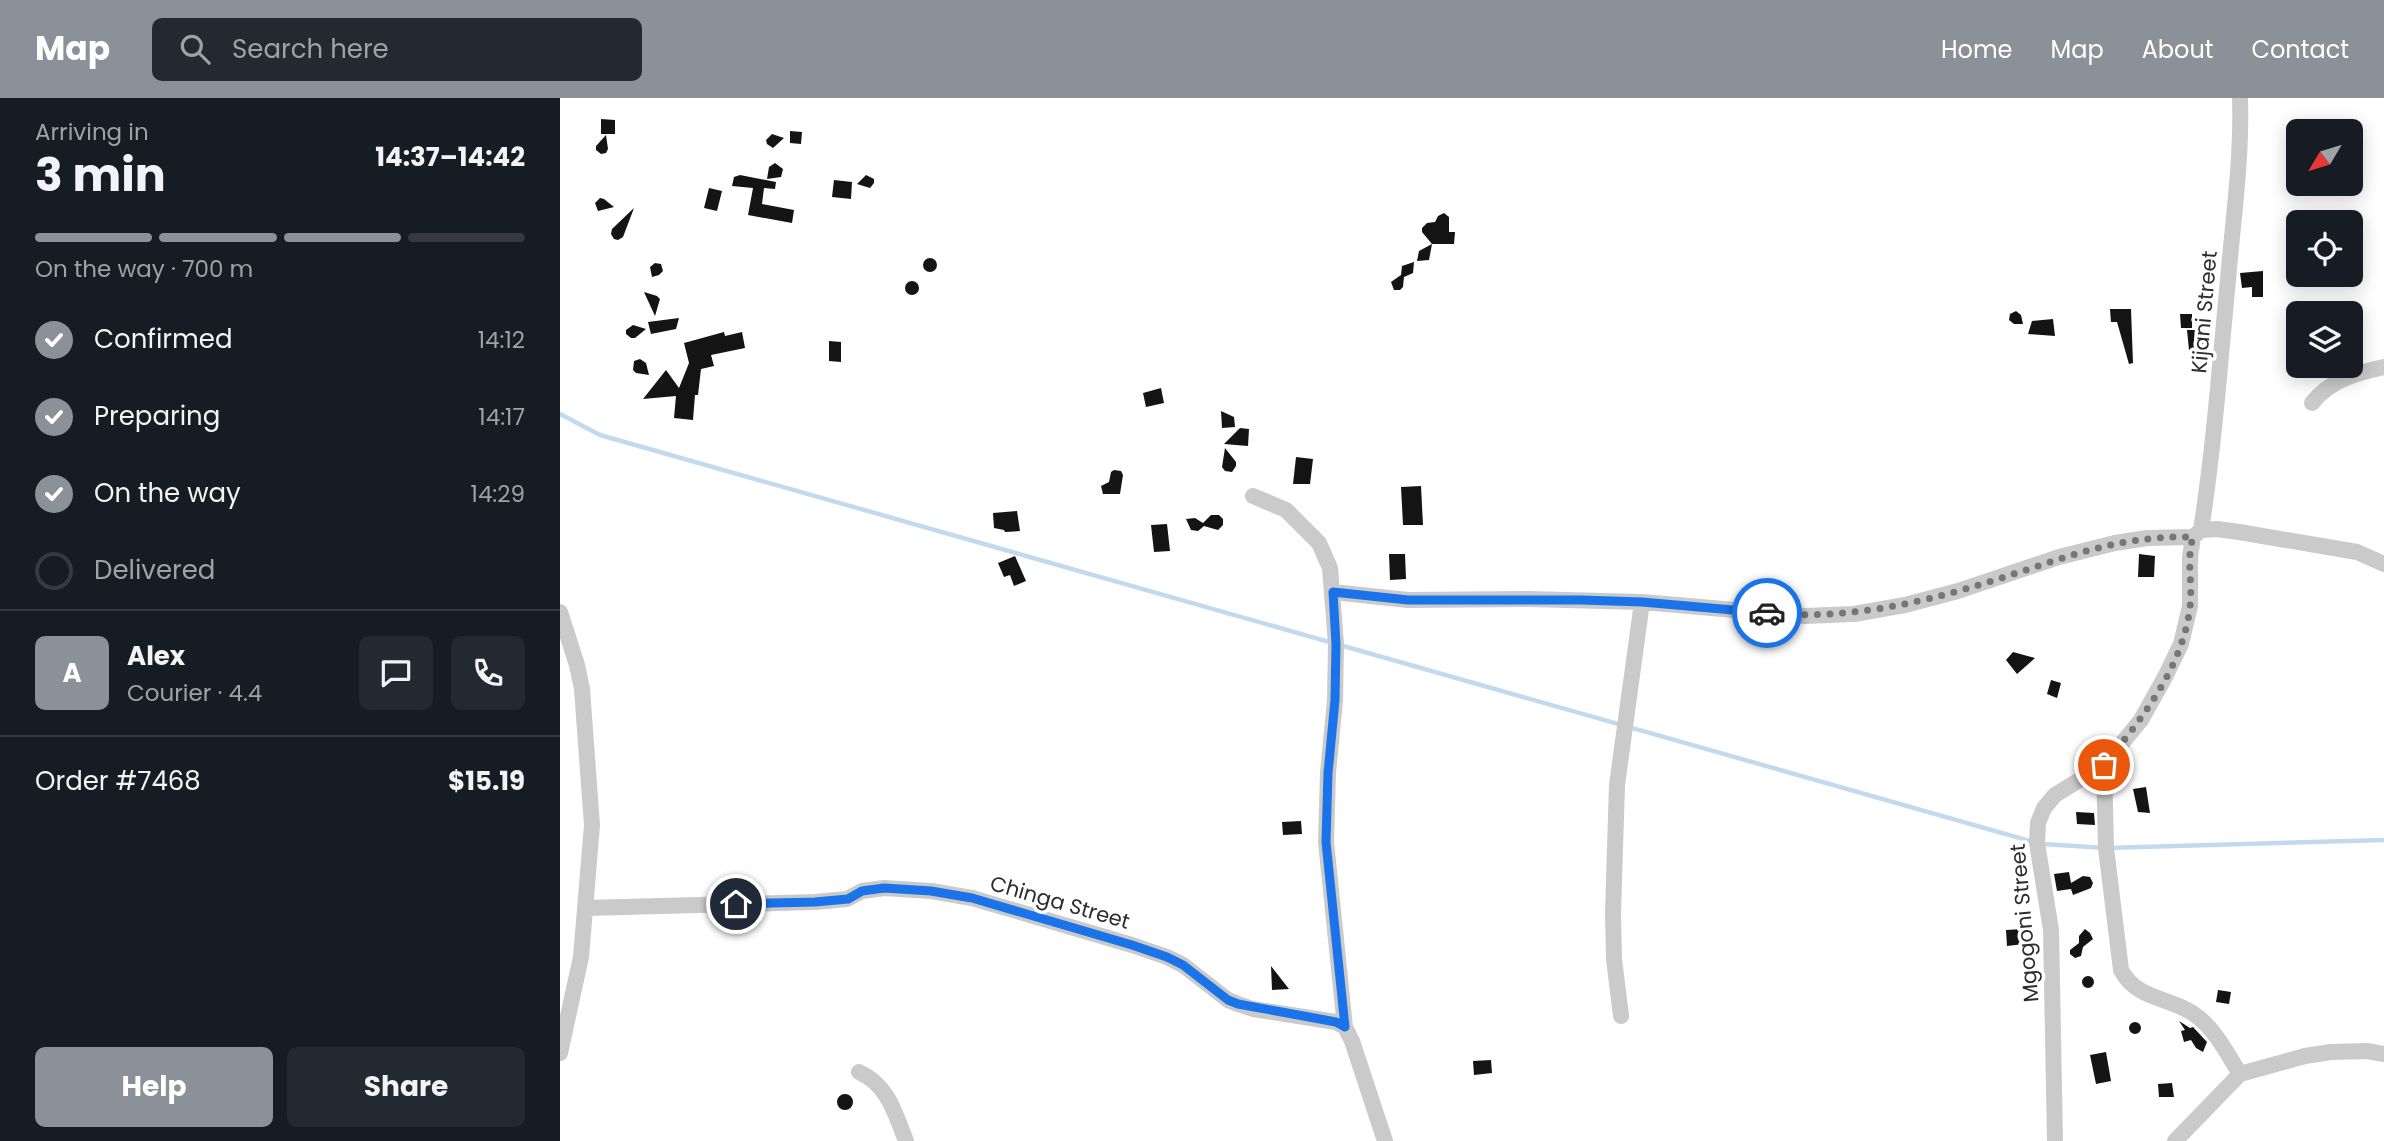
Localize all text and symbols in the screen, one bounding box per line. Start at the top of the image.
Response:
search box [152,18,642,81]
text: Map [35,25,110,72]
icon: search [176,30,214,68]
text: Search here [232,31,389,67]
text: Home [1941,33,2013,66]
text: Map [2051,33,2104,66]
text: About [2142,33,2213,66]
text: Contact [2251,33,2349,66]
text: Arriving in [35,116,149,148]
north arrow [2286,119,2362,196]
map controls [2286,119,2363,378]
text: 14:37–14:42 [375,139,525,175]
text: 3 min [35,143,166,207]
button: locate [2286,210,2363,287]
street label: Kijani Street [2184,250,2224,374]
text: On the way · 700 m [35,253,253,285]
button: layers [2286,301,2363,378]
icon: check [35,321,73,359]
text: Confirmed [94,321,232,357]
text: 14:12 [478,324,525,356]
icon: check [35,398,73,436]
text: Preparing [94,398,220,434]
text: 14:17 [478,401,525,433]
icon: check [35,475,73,513]
text: On the way [94,475,241,511]
text: 14:29 [471,478,525,510]
text: Delivered [94,552,215,588]
courier [1732,578,1802,648]
icon: car [1748,594,1786,632]
button: chat [359,636,433,710]
button: phone [451,636,525,710]
text: Alex [127,638,185,674]
text: A [62,655,82,691]
text: Courier · 4.4 [127,677,262,709]
pin [2074,735,2134,795]
icon: bag [2085,746,2123,784]
text: Order #7468 [35,763,201,799]
text: $15.19 [448,763,525,799]
street label: Mgogoni Street [2003,843,2045,1003]
street label: Chinga Street [987,868,1133,936]
pin [706,874,766,934]
icon: home [717,885,755,923]
button: Help [35,1047,273,1127]
button: Share [287,1047,525,1127]

